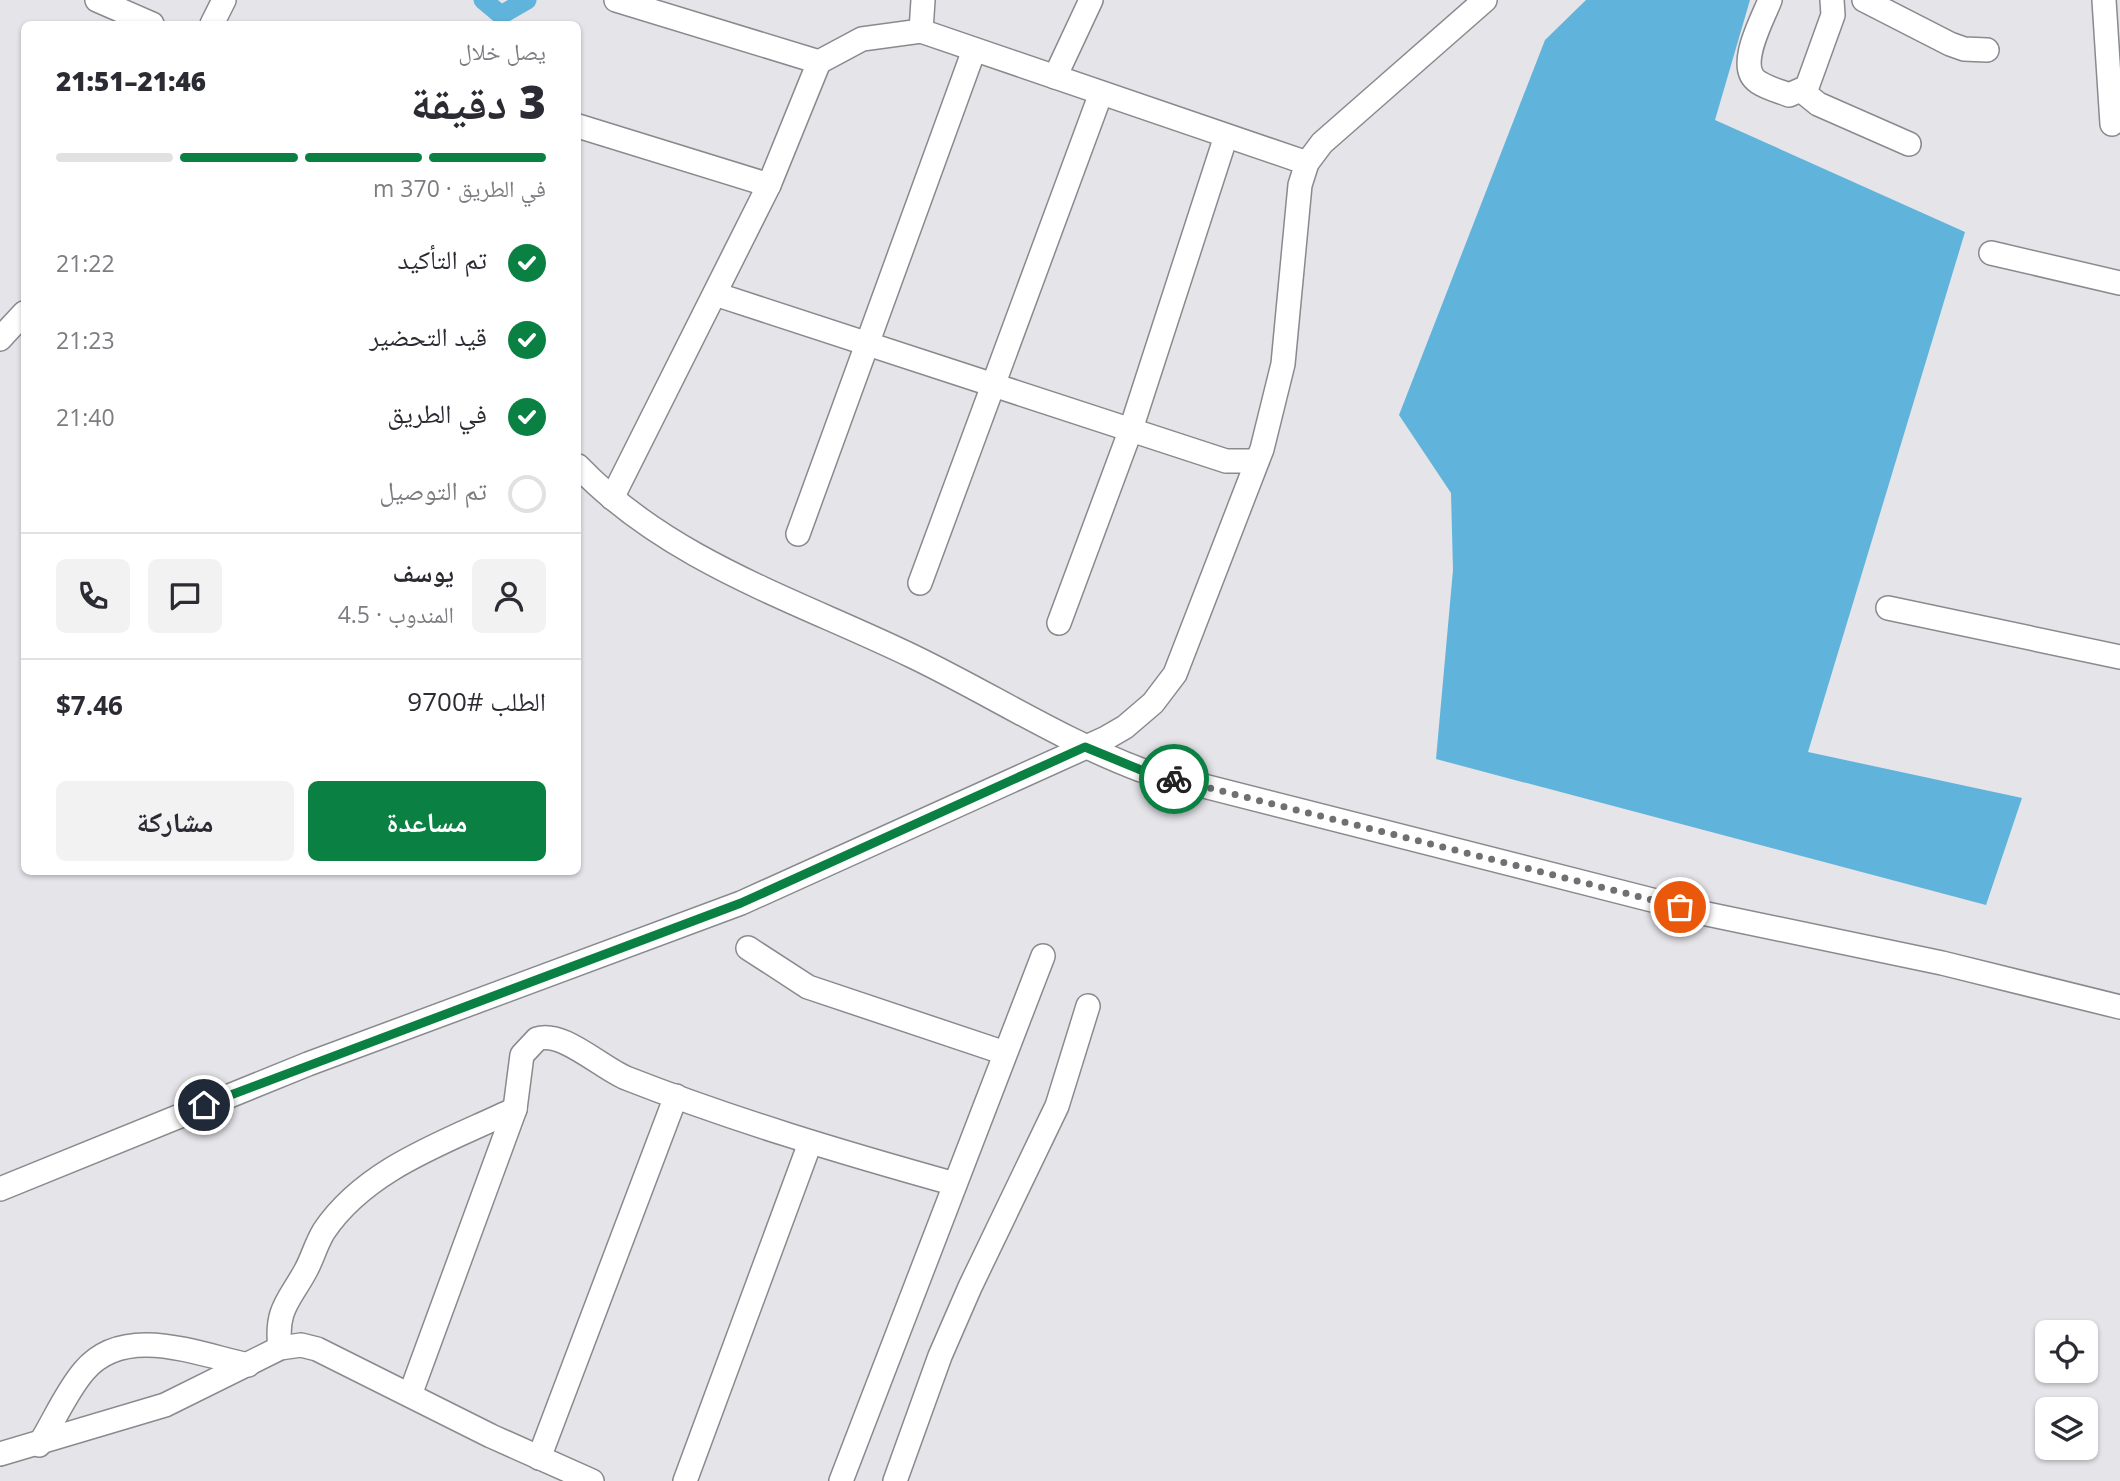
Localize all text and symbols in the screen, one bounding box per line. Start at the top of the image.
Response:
text: يصل خلال [458,35,546,67]
text: 21:46–21:51 [56,63,206,99]
text: 3 دقيقة [410,70,546,132]
text: في الطريق · 370 m [373,172,546,204]
text: تم التأكيد [397,241,487,277]
icon: check [508,244,546,282]
text: 21:22 [56,247,115,279]
text: قيد التحضير [369,318,487,354]
icon: check [508,321,546,359]
text: 21:23 [56,324,115,356]
text: في الطريق [387,395,487,431]
icon: check [508,398,546,436]
text: 21:40 [56,401,115,433]
text: تم التوصيل [379,472,487,508]
text: يوسف [393,554,454,590]
button: phone [56,559,130,633]
button: chat [148,559,222,633]
button: person [472,559,546,633]
text: المندوب · 4.5 [338,598,454,630]
text: الطلب #9700 [407,683,546,719]
text: $7.46 [56,687,123,723]
courier [1139,744,1209,814]
icon: bike [1155,760,1193,798]
button: مشاركة [56,781,294,861]
button: مساعدة [308,781,546,861]
pin [1650,877,1710,937]
icon: bag [1661,888,1699,926]
pin [174,1075,234,1135]
icon: home [185,1086,223,1124]
map controls [2035,1320,2098,1460]
button: locate [2035,1320,2098,1383]
button: layers [2035,1397,2098,1460]

